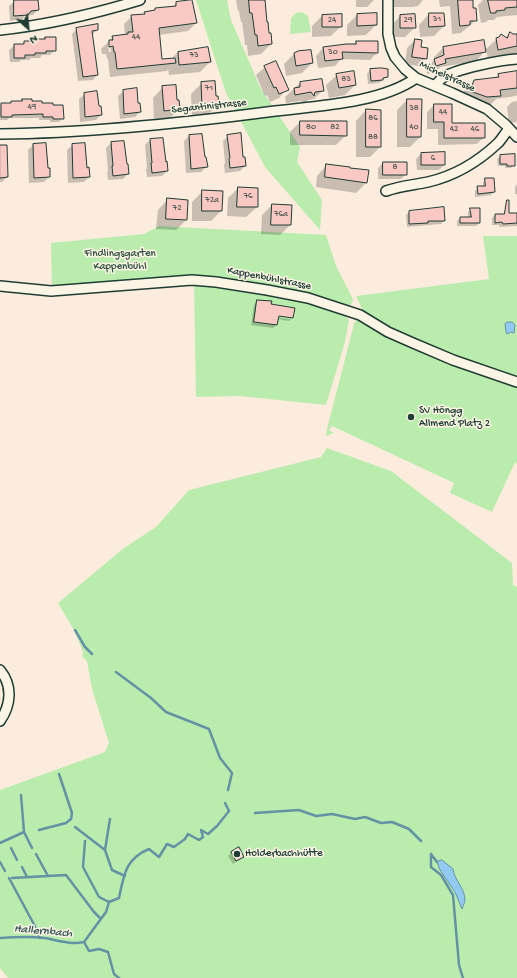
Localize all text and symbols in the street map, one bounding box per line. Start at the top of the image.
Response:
north arrow [8,8,48,48]
house number: 31 [433,15,441,25]
house number: 24 [328,16,336,26]
house number: 29 [404,16,412,26]
text: N [28,32,39,46]
house number: 44 [132,33,140,43]
house number: 30 [328,48,338,58]
house number: 73 [189,51,199,61]
street label: Michelstrasse [417,58,477,96]
house number: 83 [341,75,351,85]
house number: 71 [205,84,213,94]
street label: Segantinistrasse [171,97,247,117]
house number: 49 [28,103,36,113]
house number: 38 [409,104,419,114]
house number: 44 [439,108,447,118]
house number: 86 [368,114,378,124]
house number: 80 [306,123,316,133]
house number: 82 [330,123,340,133]
house number: 40 [409,123,419,133]
house number: 42 [450,125,458,135]
house number: 46 [471,125,479,135]
house number: 88 [368,133,378,143]
house number: 6 [431,154,435,164]
house number: 8 [393,163,397,173]
house number: 76 [243,192,253,202]
house number: 72a [205,196,219,206]
house number: 72 [172,204,182,214]
house number: 76a [274,210,288,220]
park label: Findlingsgarten Kappenbühl [84,247,156,273]
street label: Kappenbühlstrasse [226,264,312,294]
place label: SV Höngg Allmend Platz 2 [419,404,490,430]
marker: SV Höngg Allmend Platz 2 [406,412,416,422]
place label: Holderbachhütte [245,847,323,861]
marker: Holderbachhütte [232,849,242,859]
water label: Hallernbach [13,922,73,942]

